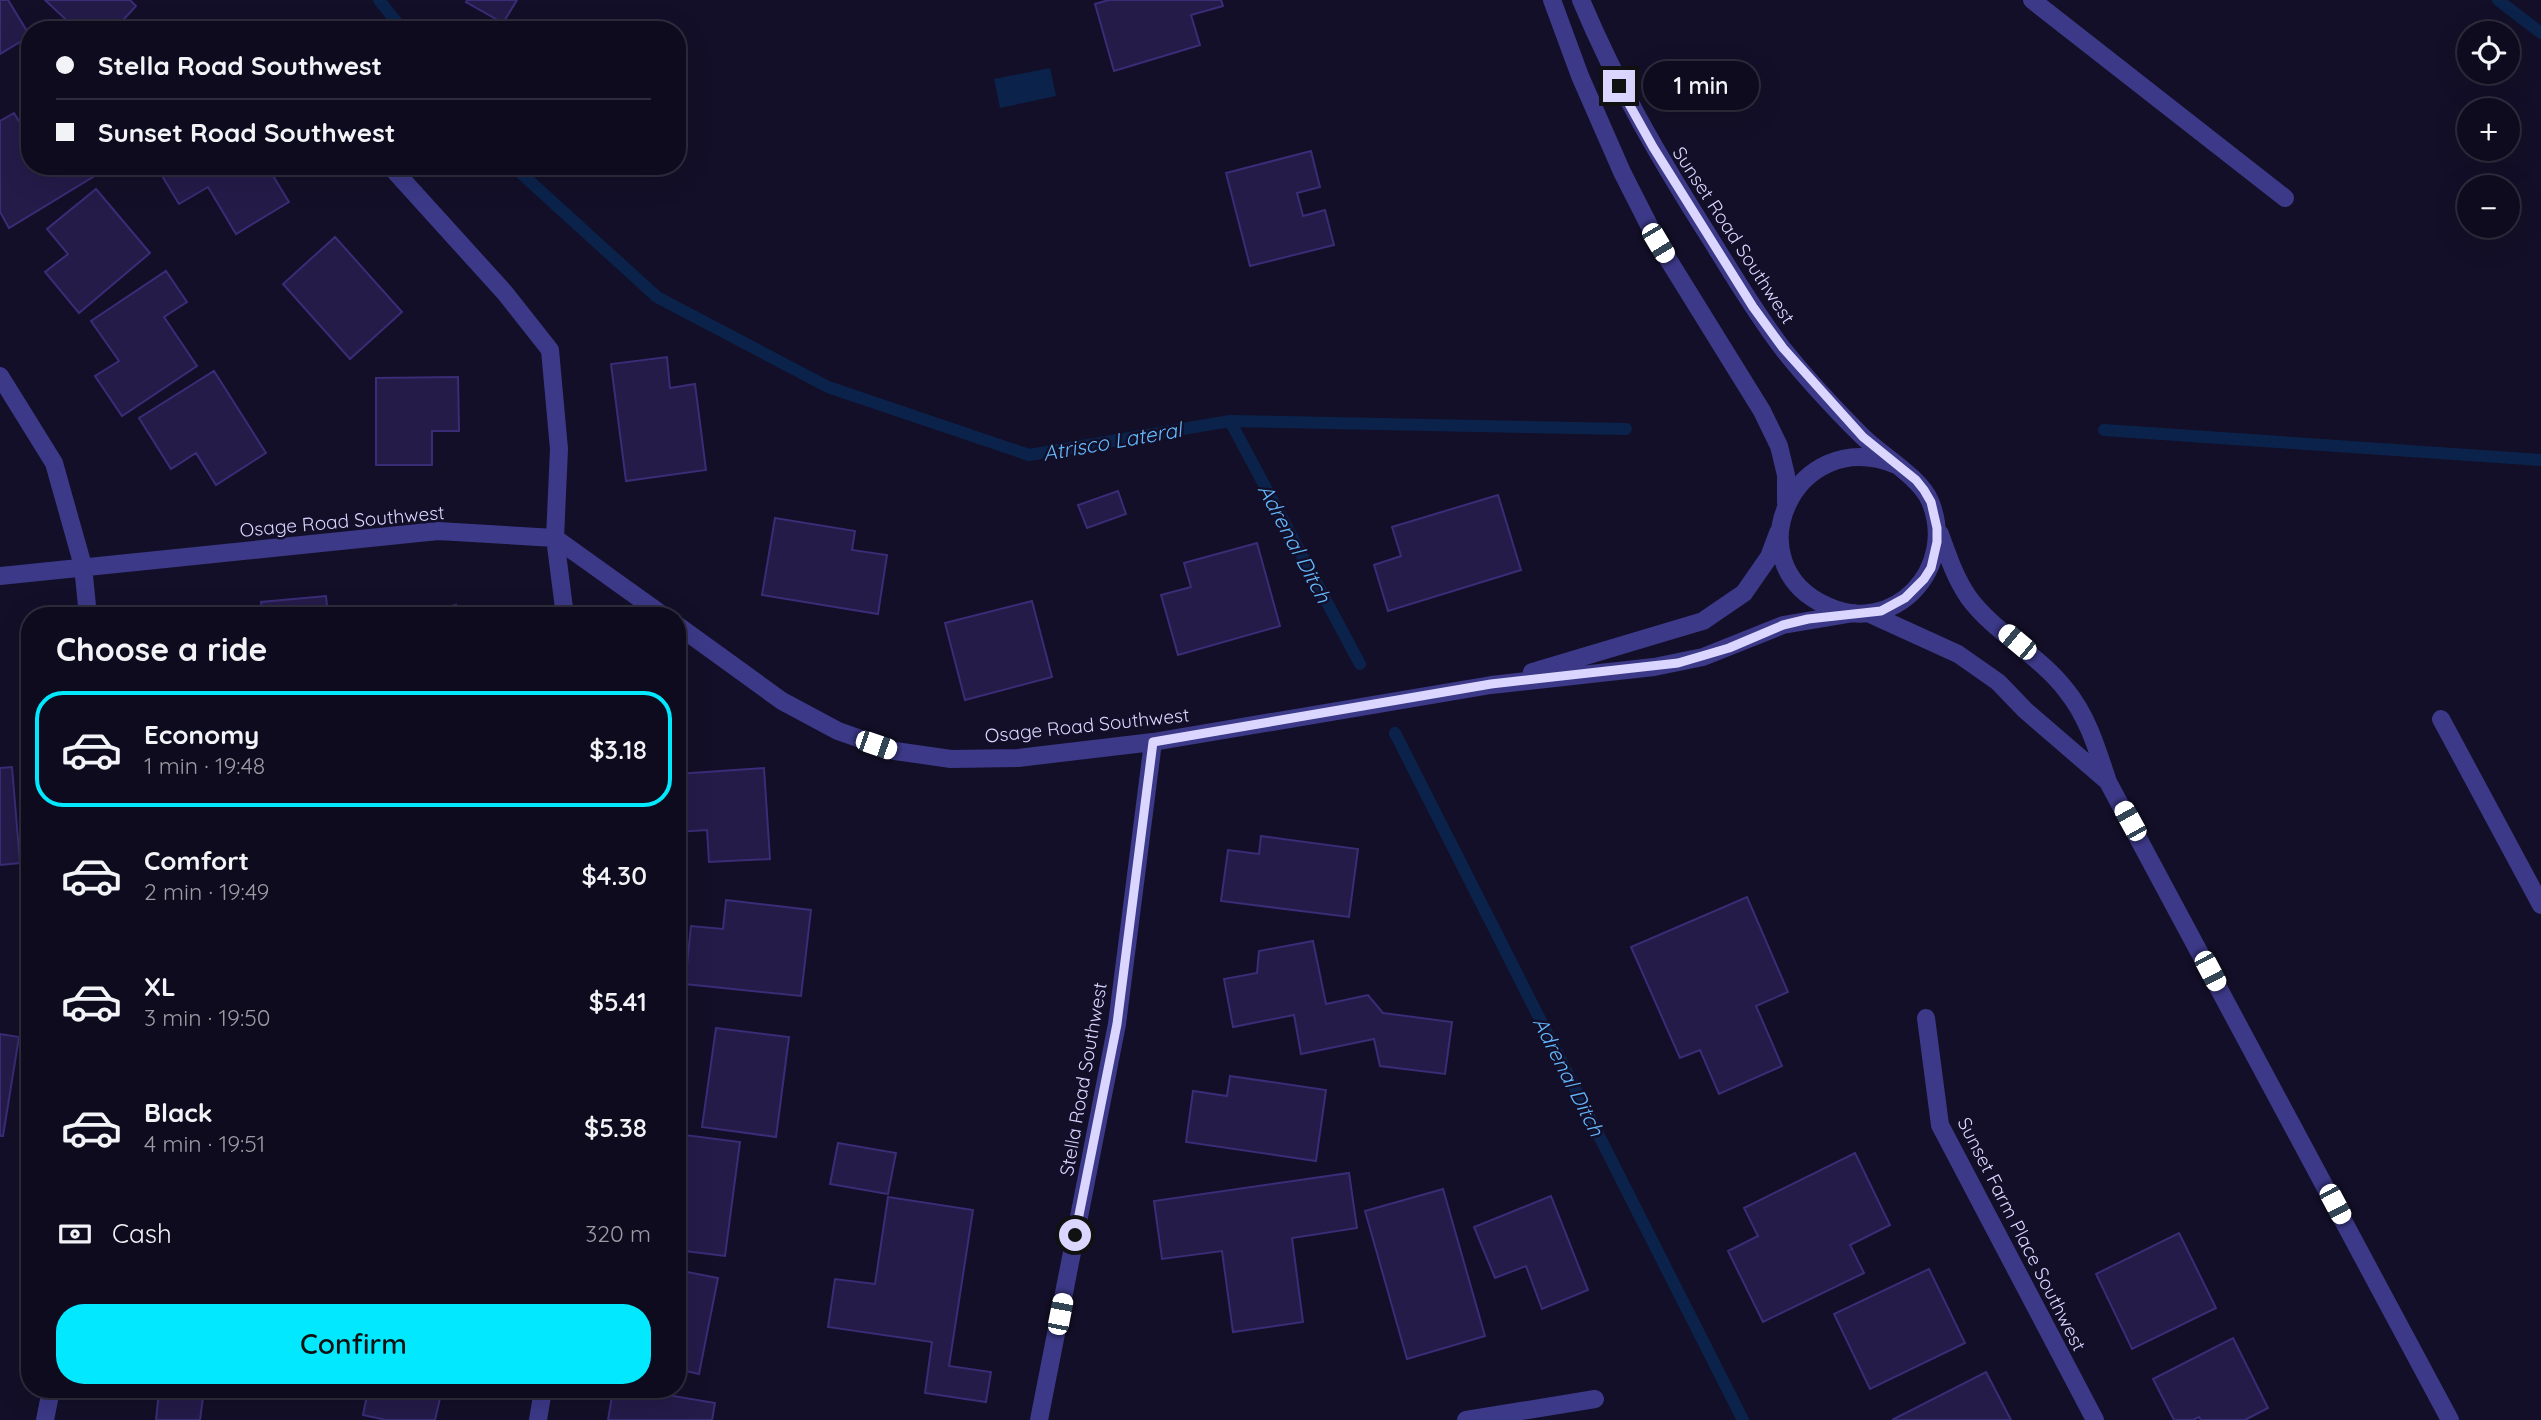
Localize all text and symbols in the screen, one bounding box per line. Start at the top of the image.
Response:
map controls [2457,21,2520,238]
button: locate [2457,21,2520,84]
text: Stella Road Southwest [98,49,382,82]
callout: 1 min [1644,62,1759,110]
route end [1603,70,1635,102]
text: 1 min [1673,71,1729,100]
button: + [2457,98,2520,161]
text: Sunset Road Southwest [98,116,395,149]
street label: Sunset Road Southwest [1668,142,1800,328]
button: − [2457,175,2520,238]
car [1639,220,1678,266]
water label: Atrisco Lateral [1041,416,1186,466]
water label: Adrenal Ditch [1253,479,1338,608]
street label: Osage Road Southwest [239,500,445,542]
car [1995,620,2040,664]
text: Choose a ride [56,629,268,669]
street label: Osage Road Southwest [984,702,1190,748]
icon: car [60,718,123,781]
text: Economy [144,718,259,751]
car [853,728,900,762]
text: $3.18 [589,733,647,766]
text: 1 min · 19:48 [144,751,265,780]
car [2111,798,2150,844]
icon: car [60,844,123,907]
text: Comfort [144,844,249,877]
text: $4.30 [581,859,647,892]
text: 2 min · 19:49 [144,877,269,906]
car [2191,948,2230,994]
icon: car [60,970,123,1033]
text: XL [144,970,176,1003]
street label: Stella Road Southwest [1054,980,1112,1178]
text: $5.41 [589,985,647,1018]
text: 3 min · 19:50 [144,1003,270,1032]
water label: Adrenal Ditch [1528,1012,1611,1141]
icon: car [60,1096,123,1159]
text: Black [144,1096,213,1129]
text: $5.38 [584,1111,647,1144]
street label: Sunset Farm Place Southwest [1953,1113,2091,1355]
text: 4 min · 19:51 [144,1129,265,1158]
car [2316,1181,2355,1227]
icon: cash [56,1215,94,1253]
text: Cash [112,1217,172,1250]
text: 320 m [585,1219,651,1248]
route start [1059,1219,1091,1251]
car [1046,1291,1075,1337]
button: Confirm [56,1304,651,1384]

